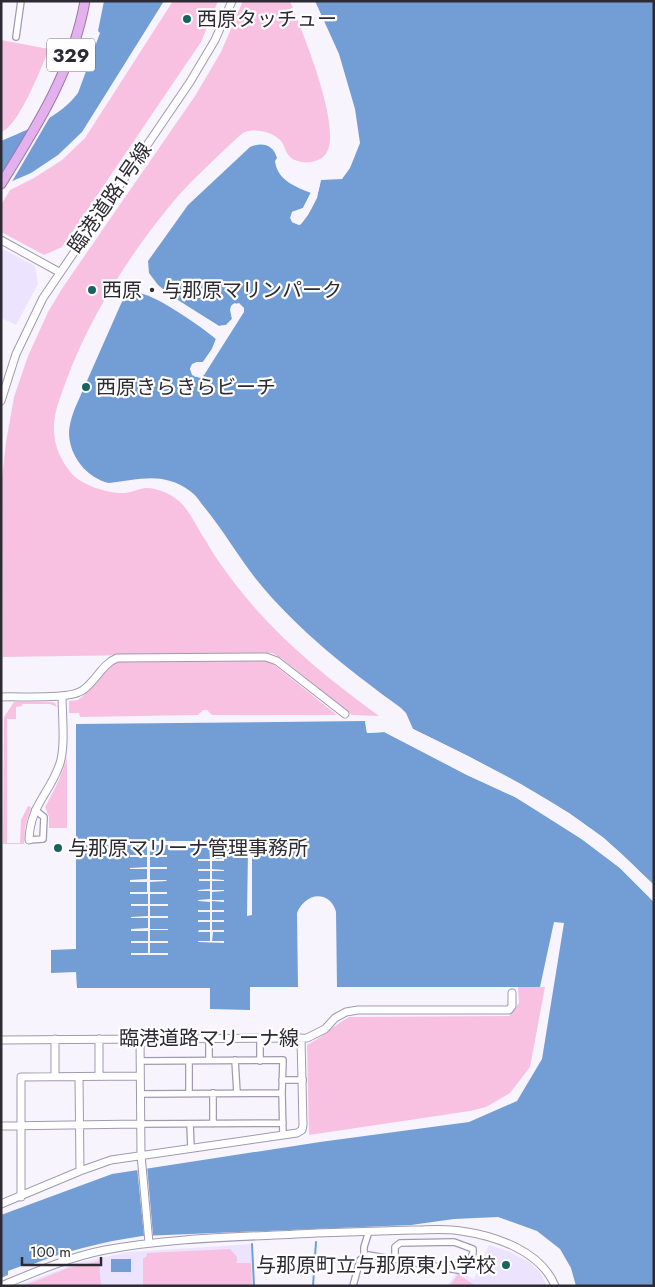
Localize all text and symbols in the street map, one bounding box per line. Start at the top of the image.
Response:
place label: 西原タッチュー [197,5,337,34]
marker: 西原タッチュー [181,13,193,25]
road number: 329 [47,38,95,72]
street label: 臨港道路1号線 [61,137,159,259]
place label: 西原・与那原マリンパーク [102,276,342,305]
marker: 西原・与那原マリンパーク [86,284,98,296]
place label: 西原きらきらビーチ [96,373,276,402]
marker: 西原きらきらビーチ [80,381,92,393]
place label: 与那原マリーナ管理事務所 [68,834,308,863]
marker: 与那原マリーナ管理事務所 [52,842,64,854]
street label: 臨港道路マリーナ線 [119,1024,299,1053]
scale bar [22,1234,101,1266]
text: 100 m [30,1241,71,1263]
place label: 与那原町立与那原東小学校 [256,1251,496,1280]
marker: 与那原町立与那原東小学校 [500,1259,512,1271]

